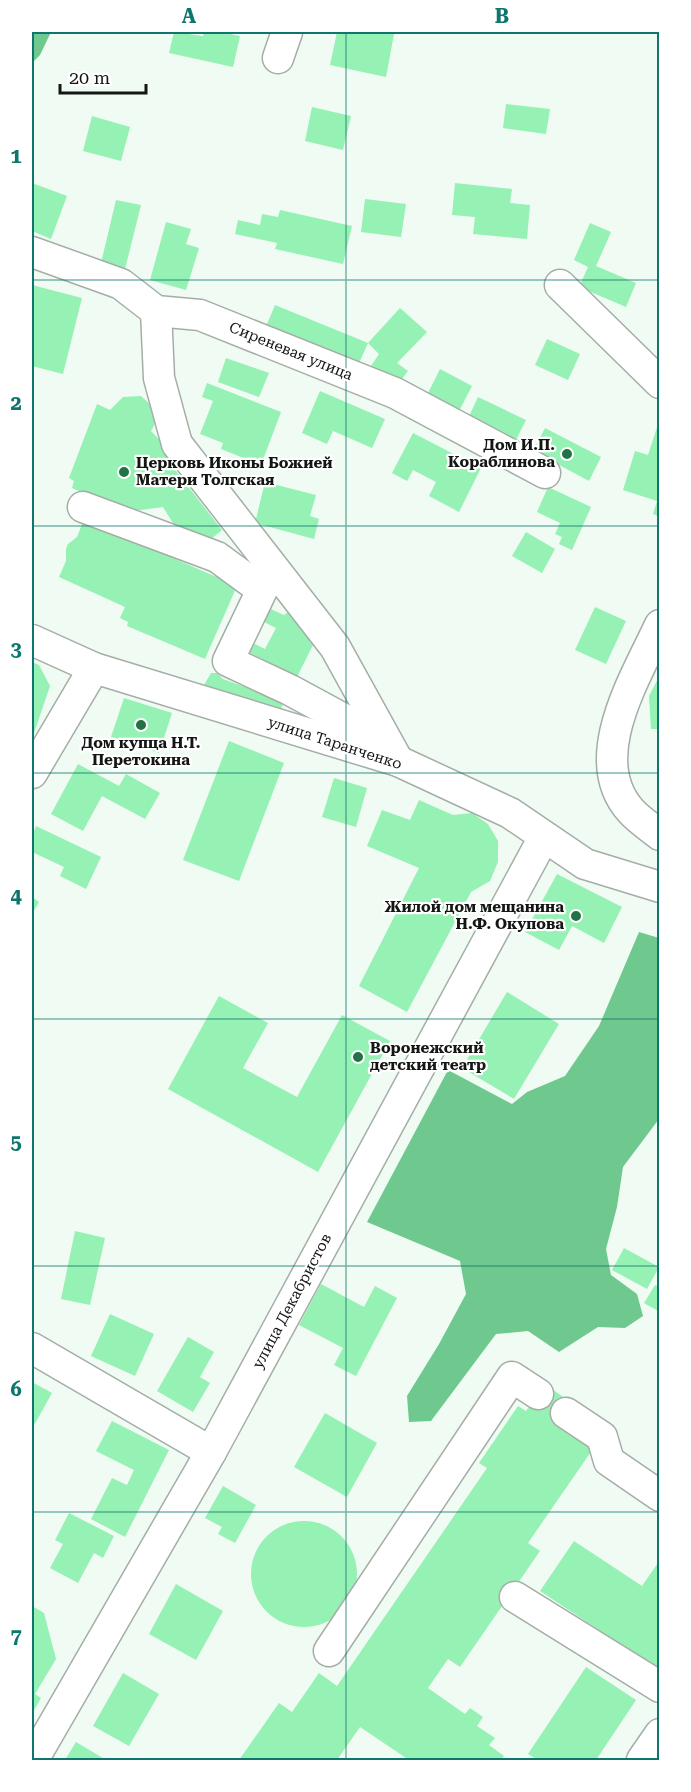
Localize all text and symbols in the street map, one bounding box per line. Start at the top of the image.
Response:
text: A [182,4,197,28]
text: B [495,4,509,28]
scale bar [60,57,146,95]
text: 20 m [69,67,110,88]
text: 1 [10,144,22,168]
street label: Сиреневая улица [227,318,355,384]
text: 2 [10,391,22,415]
place label: Дом И.П. Кораблинова [448,436,555,471]
marker: Дом И.П. Кораблинова [560,447,574,461]
place label: Церковь Иконы Божией Матери Толгская [136,454,333,489]
marker: Церковь Иконы Божией Матери Толгская [117,465,131,479]
text: 3 [10,637,22,661]
street label: улица Таранченко [266,713,404,773]
marker: Дом купца Н.Т. Перетокина [134,718,148,732]
place label: Дом купца Н.Т. Перетокина [81,734,201,769]
text: 4 [10,884,22,908]
place label: Жилой дом мещанина Н.Ф. Окупова [384,898,564,933]
marker: Жилой дом мещанина Н.Ф. Окупова [569,909,583,923]
place label: Воронежский детский театр [370,1039,486,1074]
marker: Воронежский детский театр [351,1050,365,1064]
text: 5 [10,1130,22,1154]
street label: улица Декабристов [249,1230,335,1372]
text: 6 [10,1377,22,1401]
text: 7 [10,1624,22,1648]

